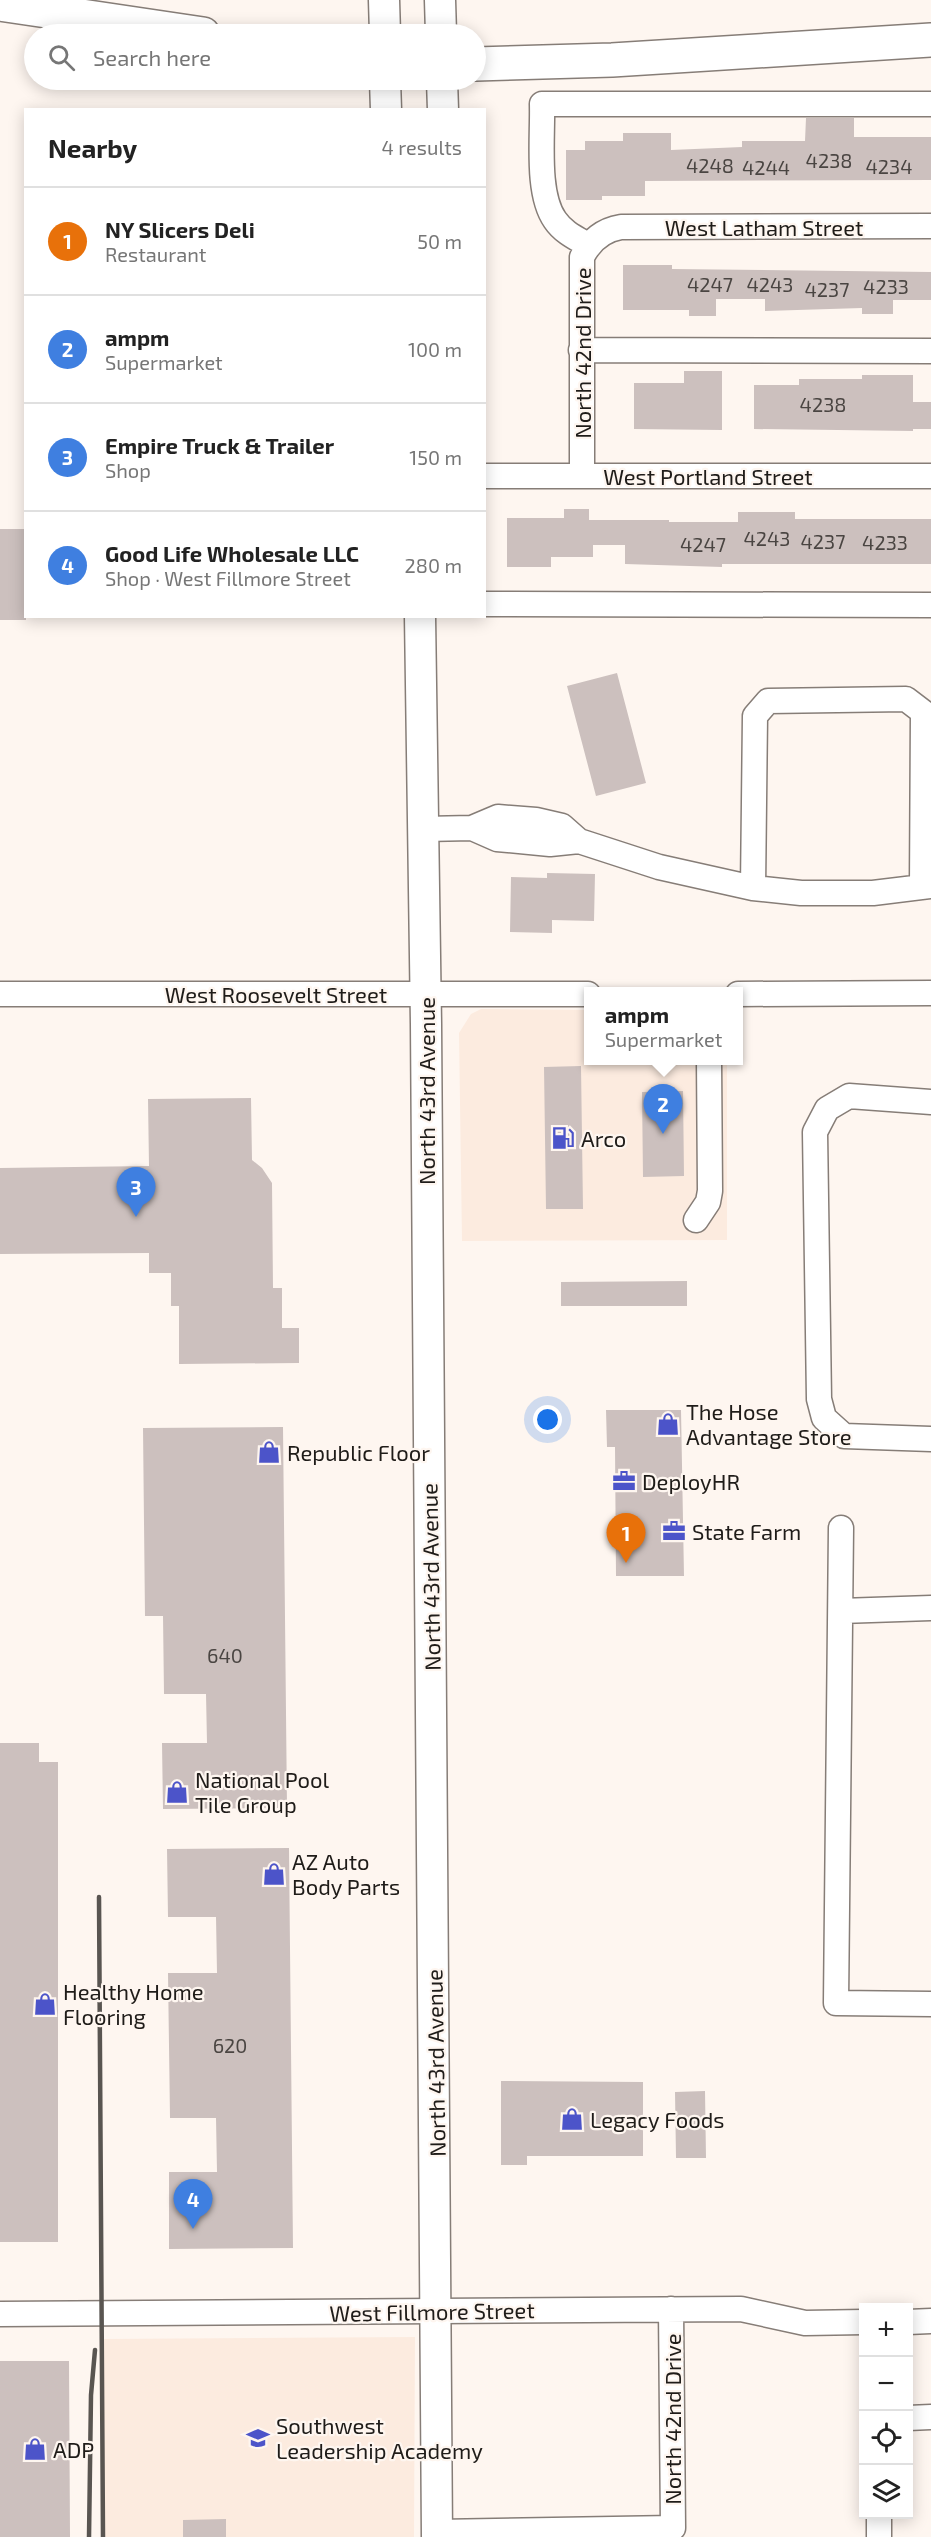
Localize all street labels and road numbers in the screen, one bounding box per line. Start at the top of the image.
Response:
street label: West Latham Street [665,214,863,240]
street label: North 42nd Drive [569,267,595,439]
street label: West Portland Street [603,463,813,489]
street label: West Roosevelt Street [165,981,387,1007]
street label: North 43rd Avenue [413,997,439,1185]
street label: North 43rd Avenue [415,1483,445,1671]
street label: North 43rd Avenue [420,1969,450,2157]
street label: West Fillmore Street [329,2296,535,2326]
street label: North 42nd Drive [659,2333,685,2505]

